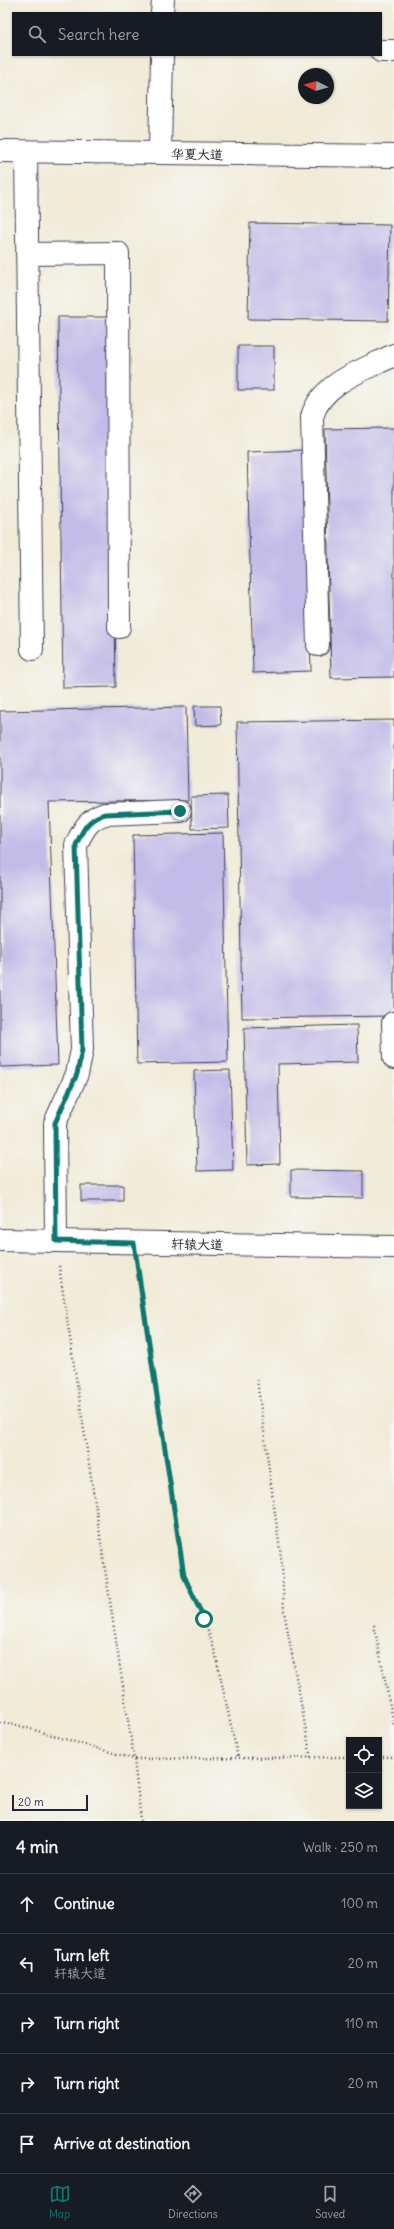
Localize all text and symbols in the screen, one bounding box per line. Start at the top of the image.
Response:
search box [12,12,382,56]
icon: search [26,23,48,45]
text: Search here [58,25,139,44]
north arrow [298,68,334,104]
street label: 华夏大道 [171,146,223,163]
route end [171,802,189,820]
street label: 轩辕大道 [171,1236,223,1253]
route start [195,1610,213,1628]
map controls [346,1737,382,1809]
button: locate [346,1737,382,1773]
button: layers [346,1773,382,1809]
scale bar [12,1793,88,1812]
text: 20 m [18,1795,44,1809]
text: 4 min [16,1836,58,1858]
text: Walk · 250 m [303,1839,378,1856]
icon: ahead [16,1893,38,1915]
text: Continue [54,1894,115,1913]
text: 100 m [341,1895,378,1912]
text: Turn left [54,1946,109,1965]
icon: left [16,1953,38,1975]
text: 20 m [348,1955,378,1972]
text: 轩辕大道 [54,1965,106,1982]
icon: right [16,2013,38,2035]
text: Turn right [54,2014,119,2033]
text: 110 m [345,2015,378,2032]
icon: right [16,2073,38,2095]
text: Turn right [54,2074,119,2093]
text: 20 m [348,2075,378,2092]
icon: arrive [16,2133,38,2155]
text: Arrive at destination [54,2134,190,2153]
tab: Map [49,2183,71,2221]
tab: Directions [168,2183,218,2221]
tab: Saved [315,2183,345,2221]

